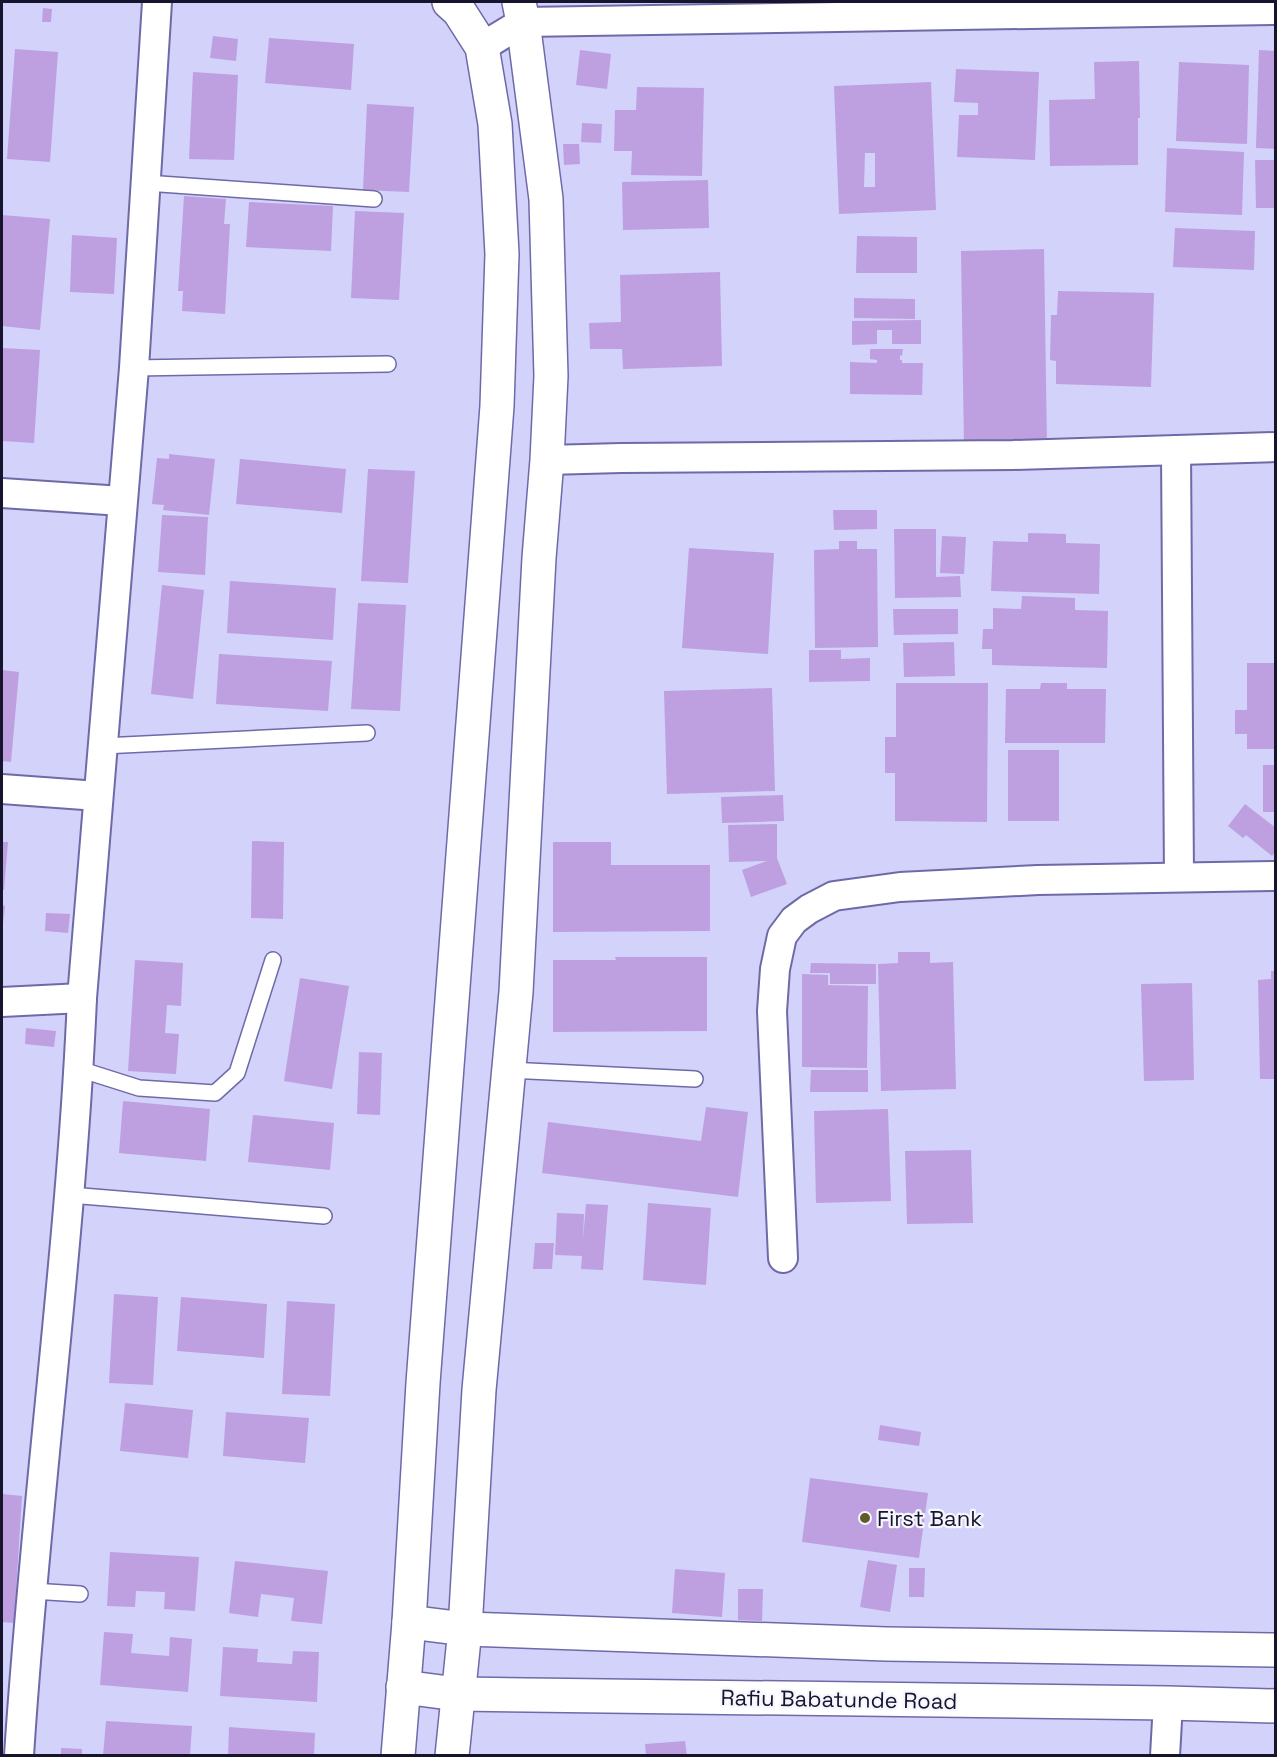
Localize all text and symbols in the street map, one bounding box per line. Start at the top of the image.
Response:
place label: First Bank [877,1504,982,1532]
marker: First Bank [858,1511,872,1525]
street label: Rafiu Babatunde Road [720,1683,958,1715]

